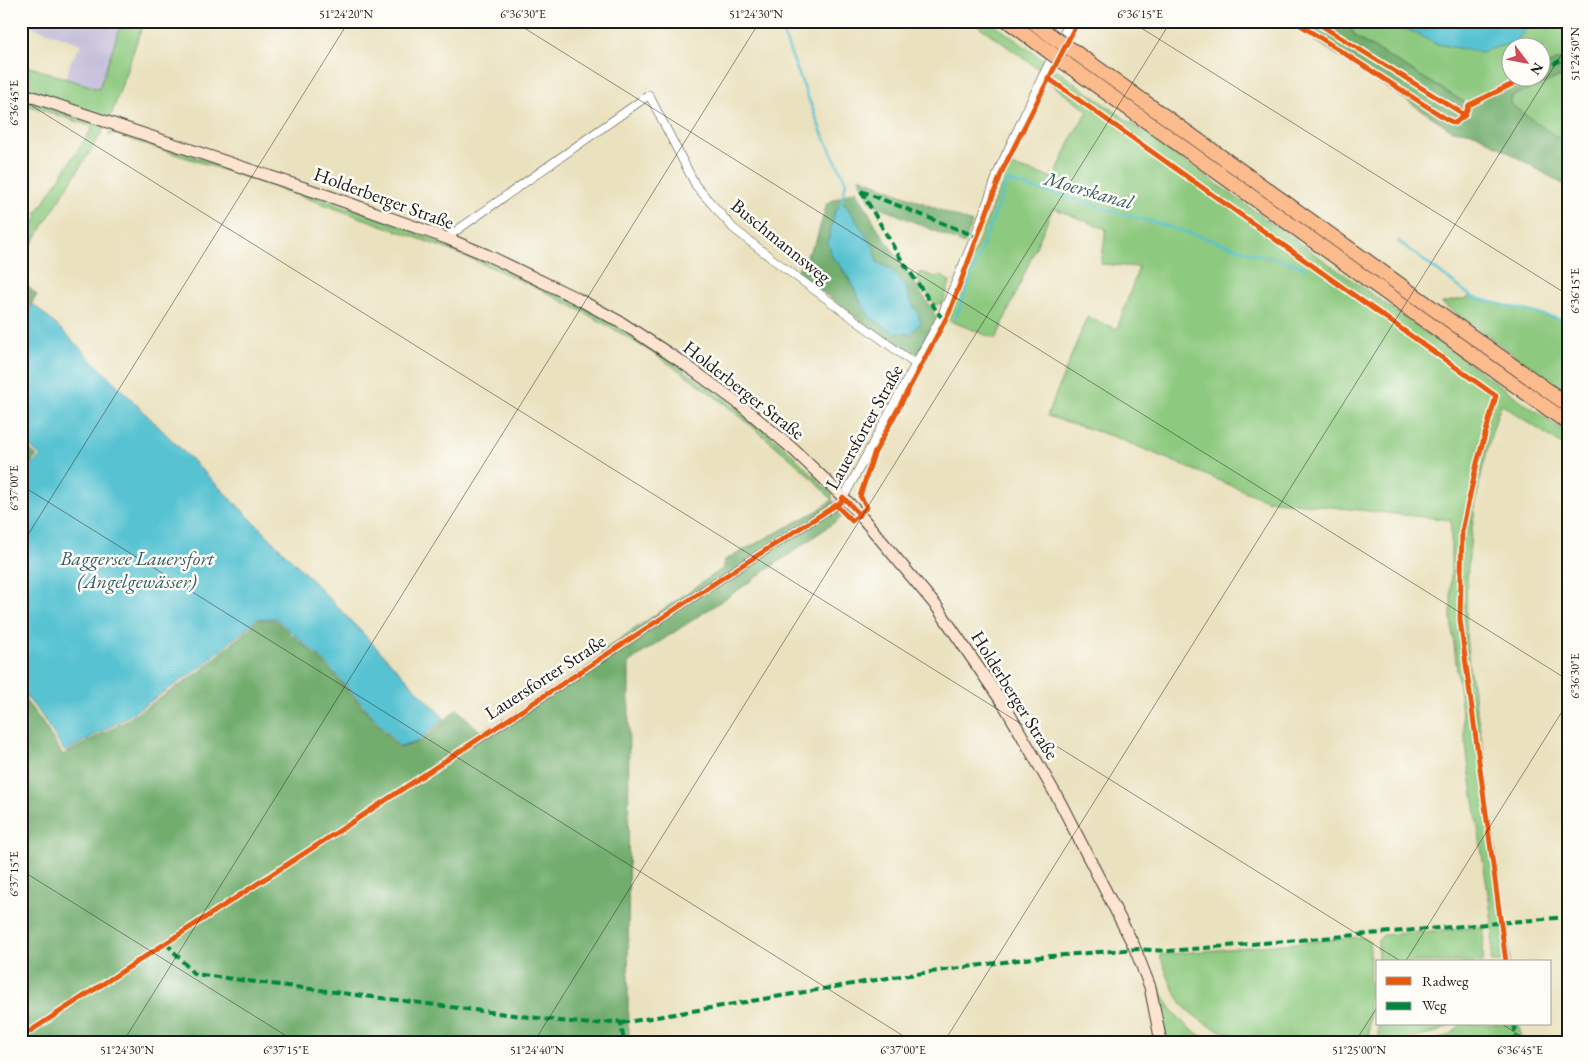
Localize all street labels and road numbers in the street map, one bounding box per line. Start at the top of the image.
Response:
street label: Holderberger Straße [310,161,458,235]
street label: Buschmannsweg [726,193,837,289]
street label: Holderberger Straße [678,335,810,445]
street label: Lauersforter Straße [819,360,909,494]
street label: Holderberger Straße [965,626,1065,764]
street label: Lauersforter Straße [480,629,610,725]

